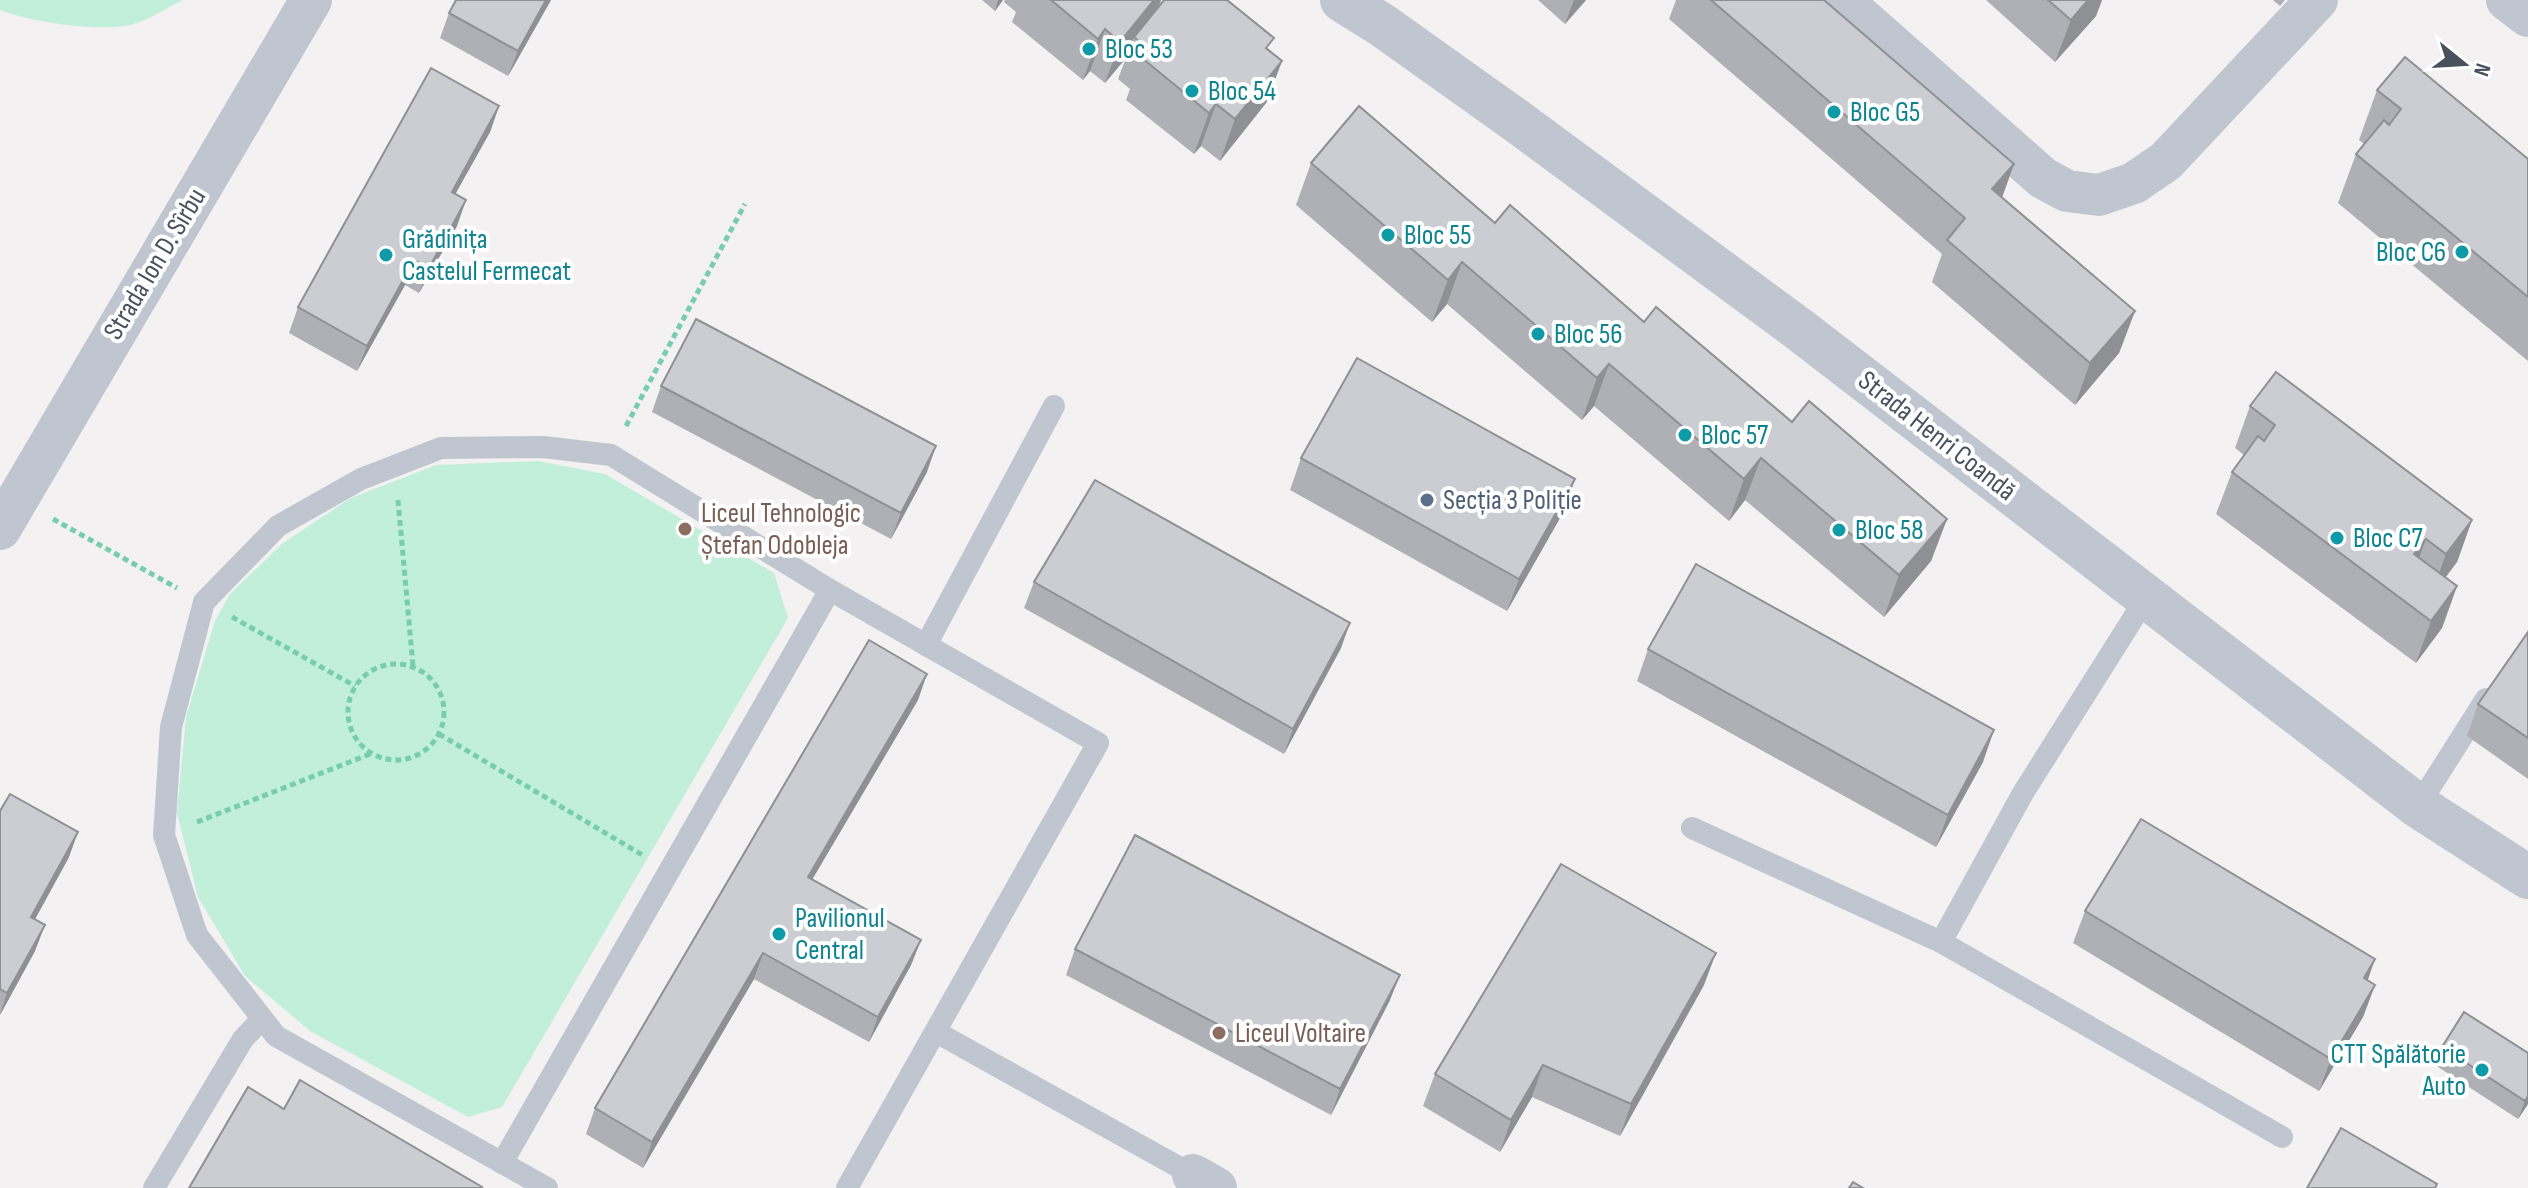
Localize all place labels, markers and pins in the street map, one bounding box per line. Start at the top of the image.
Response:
place label: Bloc 53 [1105,33,1173,66]
marker: Bloc 53 [1080,40,1098,58]
place label: Bloc 54 [1208,75,1276,108]
marker: Bloc 54 [1183,82,1201,100]
place label: Bloc G5 [1850,96,1920,129]
marker: Bloc G5 [1825,103,1843,121]
place label: Bloc 55 [1404,219,1471,252]
place label: Grădinița Castelul Fermecat [402,223,571,288]
marker: Bloc 55 [1379,226,1397,244]
place label: Bloc C6 [2376,236,2446,269]
marker: Bloc C6 [2453,243,2471,261]
marker: Grădinița Castelul Fermecat [377,246,395,264]
place label: Bloc 56 [1554,318,1622,351]
marker: Bloc 56 [1529,325,1547,343]
place label: Bloc 57 [1701,419,1768,452]
marker: Bloc 57 [1676,426,1694,444]
place label: Secția 3 Poliție [1443,484,1582,517]
marker: Secția 3 Poliție [1418,491,1436,509]
place label: Liceul Tehnologic Ștefan Odobleja [701,497,861,562]
place label: Bloc 58 [1855,514,1923,547]
marker: Liceul Tehnologic Ștefan Odobleja [676,520,694,538]
marker: Bloc 58 [1830,521,1848,539]
place label: Bloc C7 [2353,522,2423,555]
marker: Bloc C7 [2328,529,2346,547]
place label: Pavilionul Central [795,902,885,967]
marker: Pavilionul Central [770,925,788,943]
place label: Liceul Voltaire [1235,1017,1366,1050]
marker: Liceul Voltaire [1210,1024,1228,1042]
place label: CTT Spălătorie Auto [2331,1038,2466,1103]
marker: CTT Spălătorie Auto [2473,1061,2491,1079]

